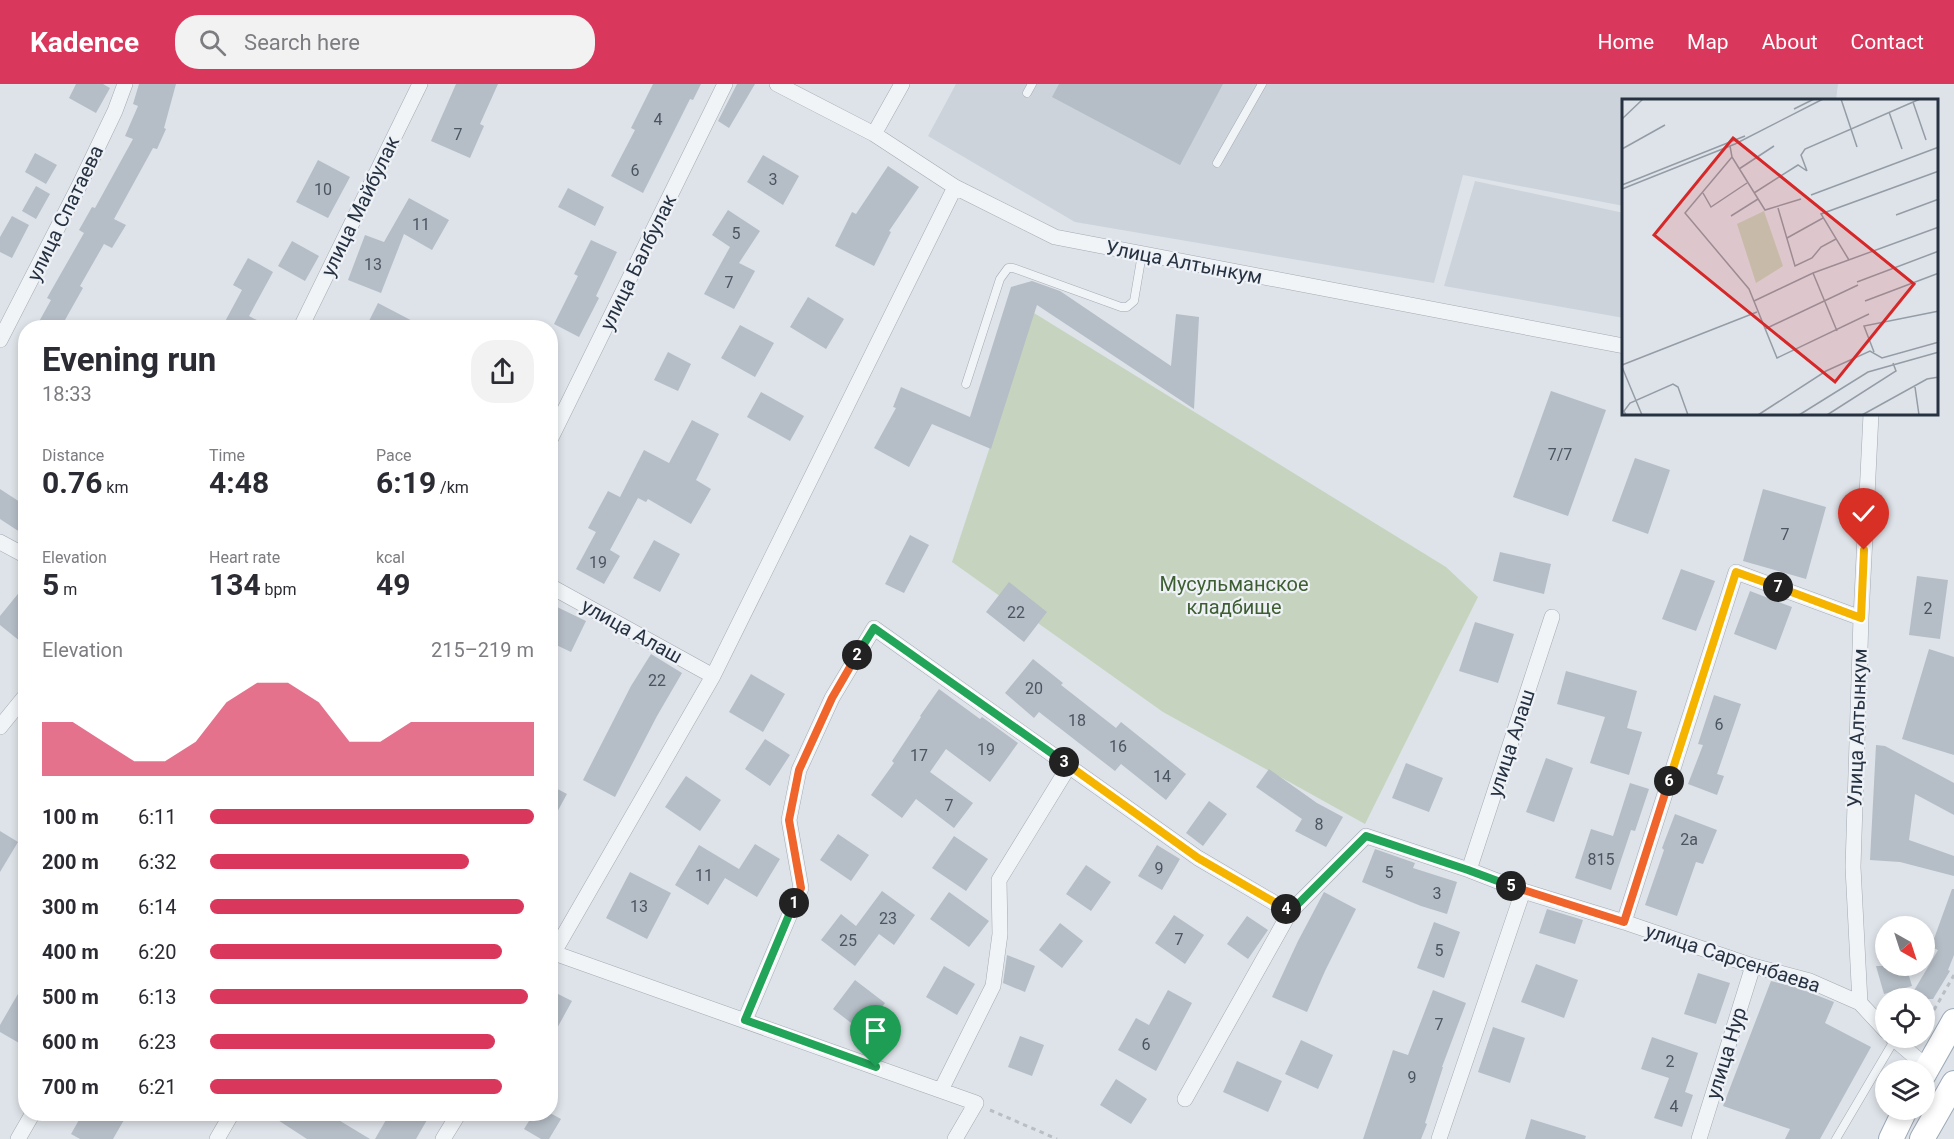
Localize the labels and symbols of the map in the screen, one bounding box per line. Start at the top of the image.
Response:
inset map [1622,99,1939,416]
house number: 4 [654,110,663,129]
house number: 7 [454,125,463,144]
street label: улица Майбулак [316,132,404,280]
street label: улица Спатаева [22,141,108,285]
house number: 6 [631,161,640,180]
house number: 3 [769,170,778,189]
house number: 10 [314,180,332,199]
street label: улица Балбулак [595,190,681,334]
house number: 11 [412,215,430,234]
house number: 5 [732,224,741,243]
street label: Улица Алтынкум [1104,235,1264,289]
house number: 13 [364,255,382,274]
house number: 7 [725,273,734,292]
house number: 7/7 [1548,445,1572,464]
pin [1838,488,1889,550]
house number: 7 [1781,525,1790,544]
house number: 19 [589,553,607,572]
park label: Мусульманское кладбище [1159,572,1309,619]
pin: 7 [1763,572,1793,602]
street label: улица Алаш [577,593,687,669]
house number: 2 [1924,599,1933,618]
house number: 22 [1007,603,1025,622]
pin: 2 [842,640,872,670]
street label: Улица Алтынкум [1842,648,1872,808]
house number: 22 [648,671,666,690]
house number: 20 [1025,679,1043,698]
street label: улица Алаш [1482,686,1540,800]
house number: 18 [1068,711,1086,730]
house number: 6 [1715,715,1724,734]
house number: 16 [1109,737,1127,756]
house number: 19 [977,740,995,759]
house number: 17 [910,746,928,765]
pin: 3 [1049,747,1079,777]
pin: 6 [1654,766,1684,796]
house number: 14 [1153,767,1171,786]
house number: 7 [945,796,954,815]
house number: 8 [1315,815,1324,834]
house number: 2а [1680,830,1698,849]
house number: 815 [1588,850,1614,869]
house number: 9 [1155,859,1164,878]
house number: 5 [1385,863,1394,882]
house number: 11 [695,866,713,885]
pin: 5 [1496,871,1526,901]
house number: 3 [1433,884,1442,903]
pin: 1 [779,888,809,918]
pin: 4 [1271,894,1301,924]
house number: 13 [630,897,648,916]
house number: 23 [879,909,897,928]
north arrow [1875,916,1935,976]
street label: улица Сарсенбаева [1643,918,1823,998]
house number: 7 [1175,930,1184,949]
house number: 25 [839,931,857,950]
house number: 5 [1435,941,1444,960]
street label: улица Нур [1701,1004,1751,1102]
pin [850,1005,901,1067]
house number: 7 [1435,1015,1444,1034]
house number: 6 [1142,1035,1151,1054]
house number: 2 [1666,1052,1675,1071]
house number: 9 [1408,1068,1417,1087]
house number: 4 [1670,1097,1679,1116]

